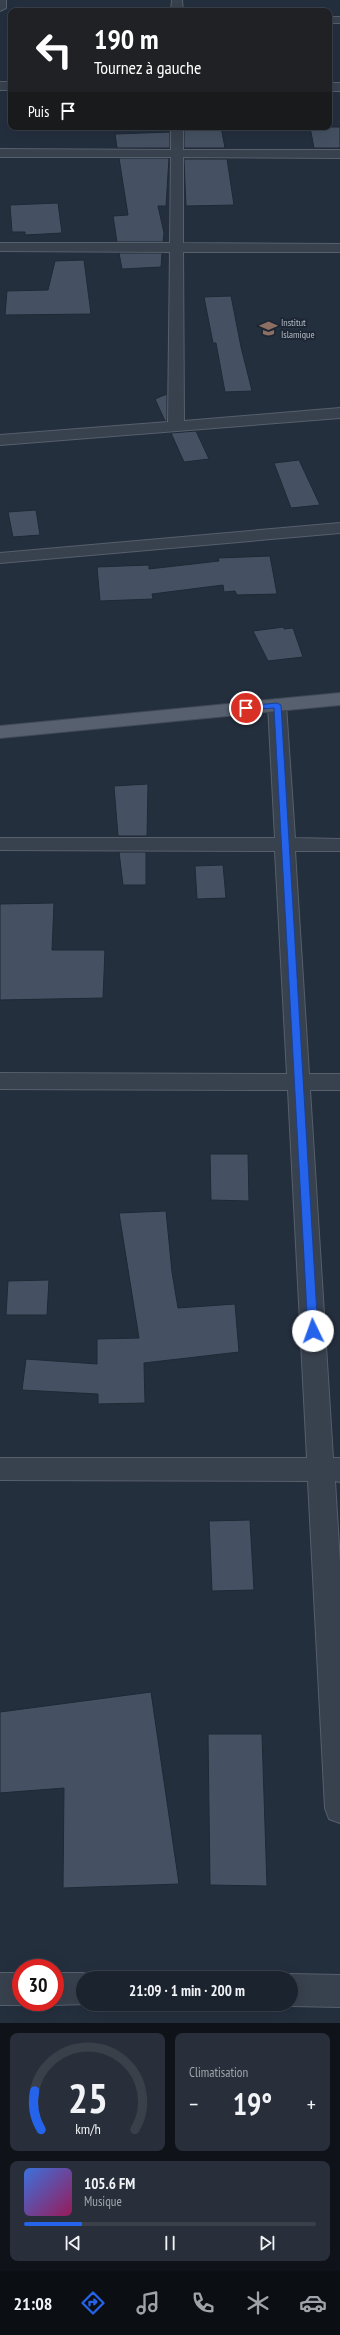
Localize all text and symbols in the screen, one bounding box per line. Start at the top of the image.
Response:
text: 190 m [94,20,158,57]
icon: left [28,24,80,76]
text: Tournez à gauche [94,56,201,79]
icon: arrive [57,100,79,122]
text: Puis [28,102,49,121]
place label: Institut Islamique [281,316,315,341]
school or university icon: Institut Islamique [258,318,278,338]
pin [229,691,263,725]
icon: arrive [235,697,257,719]
position arrow [292,1310,334,1352]
speed limit sign: 30 [12,1959,64,2011]
text: 21:09 · 1 min · 200 m [129,1981,245,2000]
text: Climatisation [189,2064,248,2081]
text: 25 [68,2071,107,2124]
text: 19° [233,2084,272,2123]
text: − [189,2090,198,2118]
text: + [307,2090,316,2118]
text: km/h [75,2119,100,2138]
text: 105.6 FM [84,2174,135,2193]
text: Musique [84,2193,122,2210]
icon: previous [62,2232,84,2254]
icon: pause [159,2232,181,2254]
icon: next [256,2232,278,2254]
icon: directions [79,2289,107,2317]
icon: music [134,2289,162,2317]
icon: phone [189,2289,217,2317]
icon: climate [244,2289,272,2317]
icon: car [299,2289,327,2317]
text: 21:08 [13,2292,52,2315]

